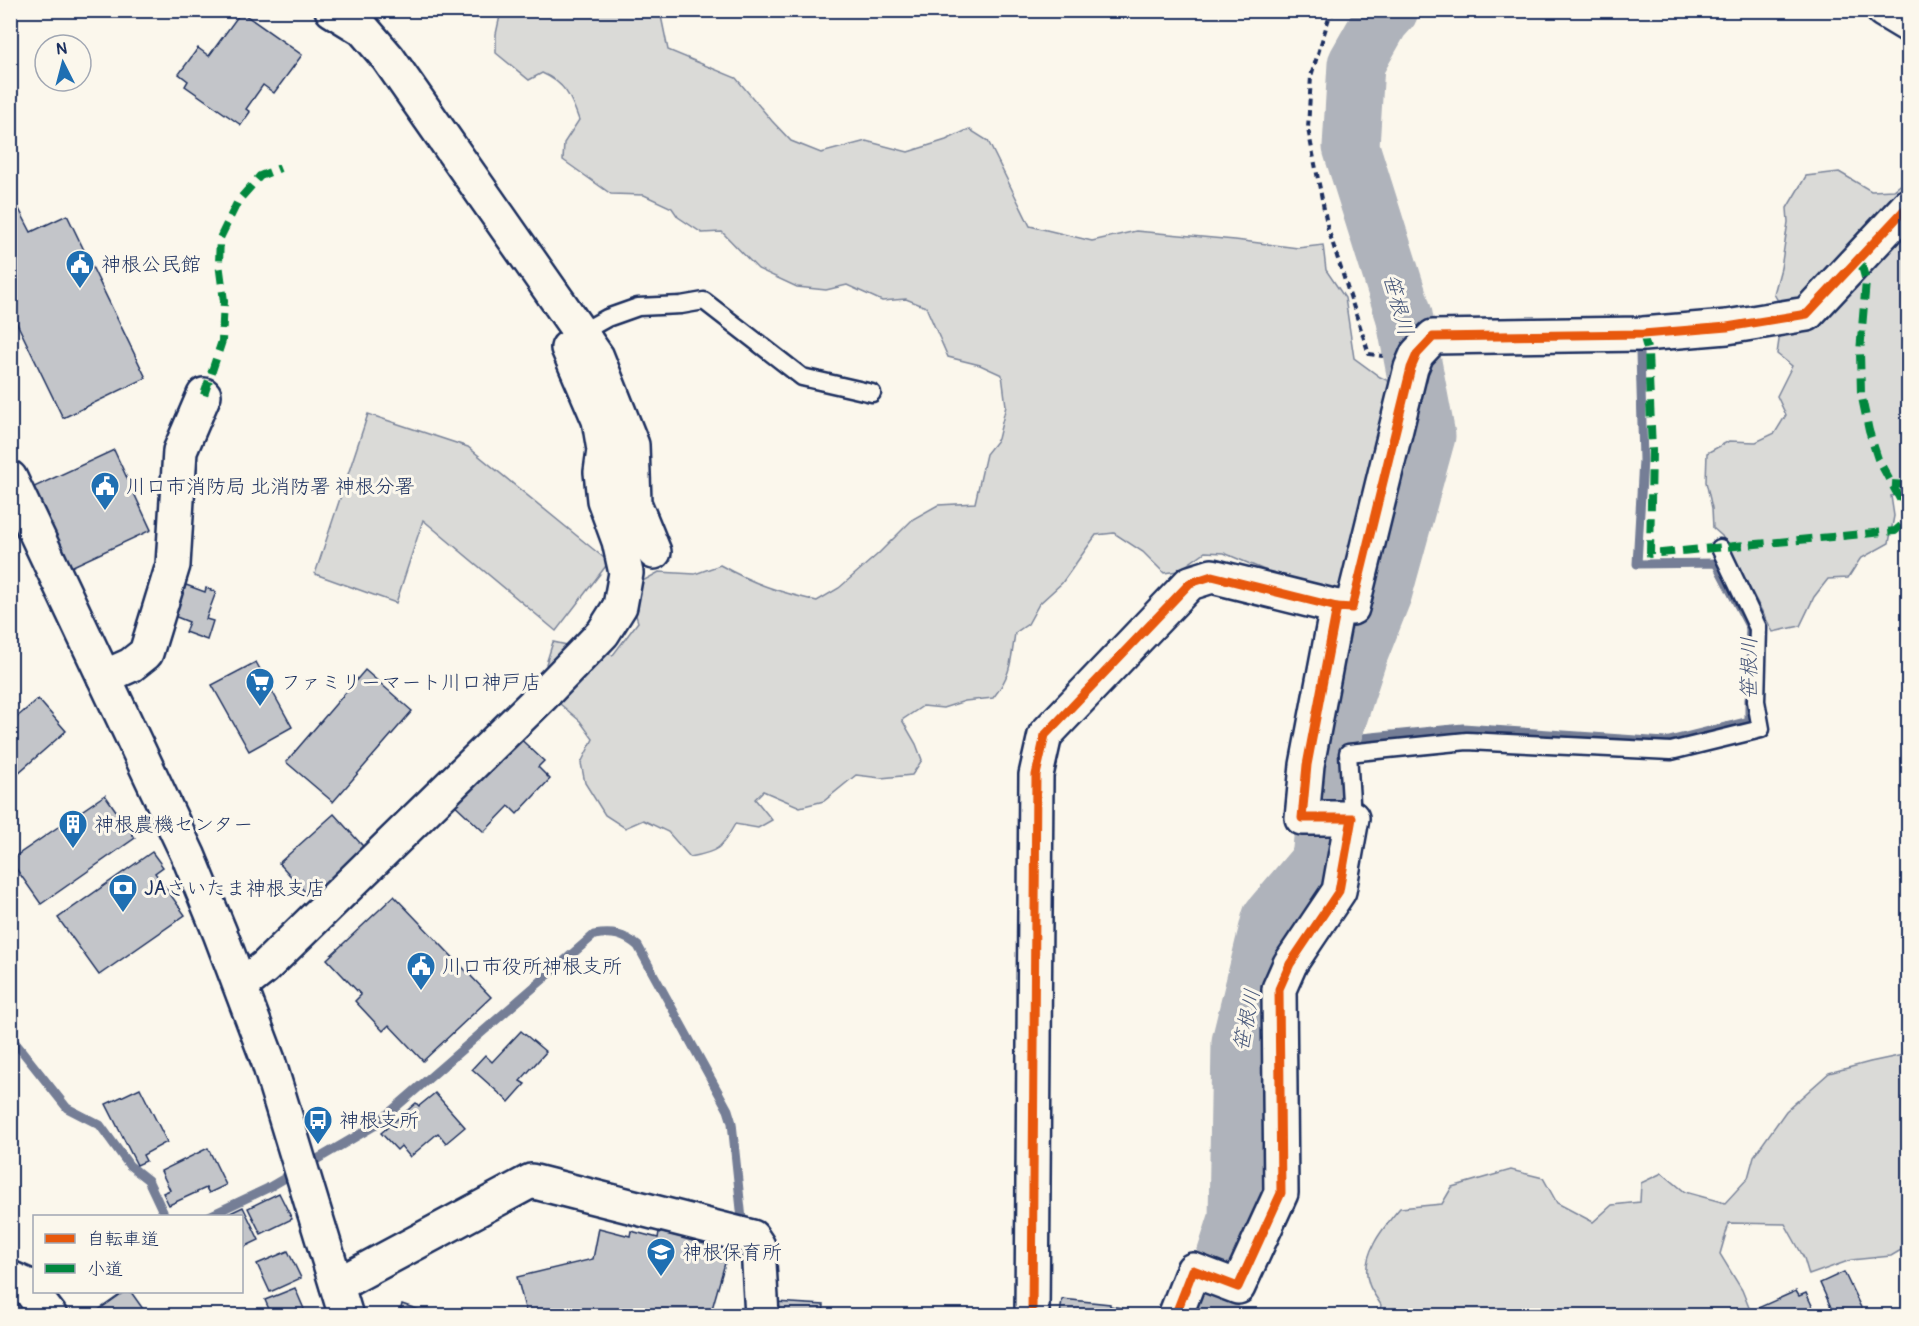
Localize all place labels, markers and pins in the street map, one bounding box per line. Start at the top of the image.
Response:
public building icon: 神根公民館 [64,248,96,290]
place label: 神根公民館 [101,252,201,277]
public building icon: 川口市消防局 北消防署 神根分署 [89,470,121,512]
place label: 川口市消防局 北消防署 神根分署 [126,474,415,499]
supermarket icon: ファミリーマート川口神戸店 [244,666,276,708]
place label: ファミリーマート川口神戸店 [281,670,541,695]
building icon: 神根農機センター [57,808,89,850]
place label: 神根農機センター [94,812,253,837]
bank icon: JAさいたま神根支店 [107,872,139,914]
place label: JAさいたま神根支店 [144,876,326,901]
public building icon: 川口市役所神根支所 [405,950,437,992]
place label: 川口市役所神根支所 [442,954,622,979]
bus stop icon: 神根支所 [302,1104,334,1146]
place label: 神根支所 [339,1108,419,1133]
school or university icon: 神根保育所 [645,1236,677,1278]
place label: 神根保育所 [682,1240,782,1265]

